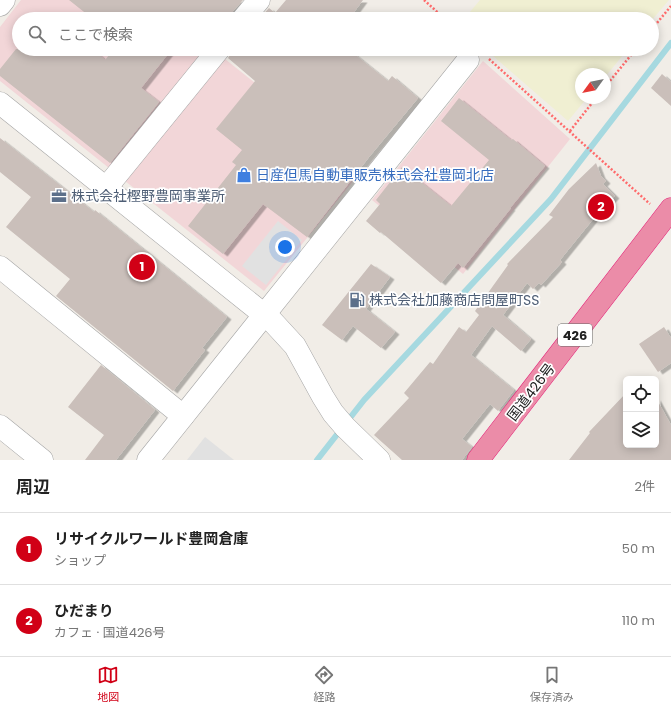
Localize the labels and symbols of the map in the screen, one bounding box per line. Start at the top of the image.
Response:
north arrow [575,68,611,104]
place label: 日産但馬自動車販売株式会社豊岡北店 [256,165,494,185]
shop icon: 日産但馬自動車販売株式会社豊岡北店 [235,166,253,184]
place label: 株式会社樫野豊岡事業所 [71,186,225,206]
office icon: 株式会社樫野豊岡事業所 [50,187,68,205]
pin: 2 [588,192,614,222]
your location [275,237,295,257]
pin: 1 [129,252,155,282]
place label: 株式会社加藤商店問屋町SS [369,290,539,310]
fuel station icon: 株式会社加藤商店問屋町SS [348,291,366,309]
road number: 426 [558,324,592,346]
street label: 国道426号 [503,359,559,425]

